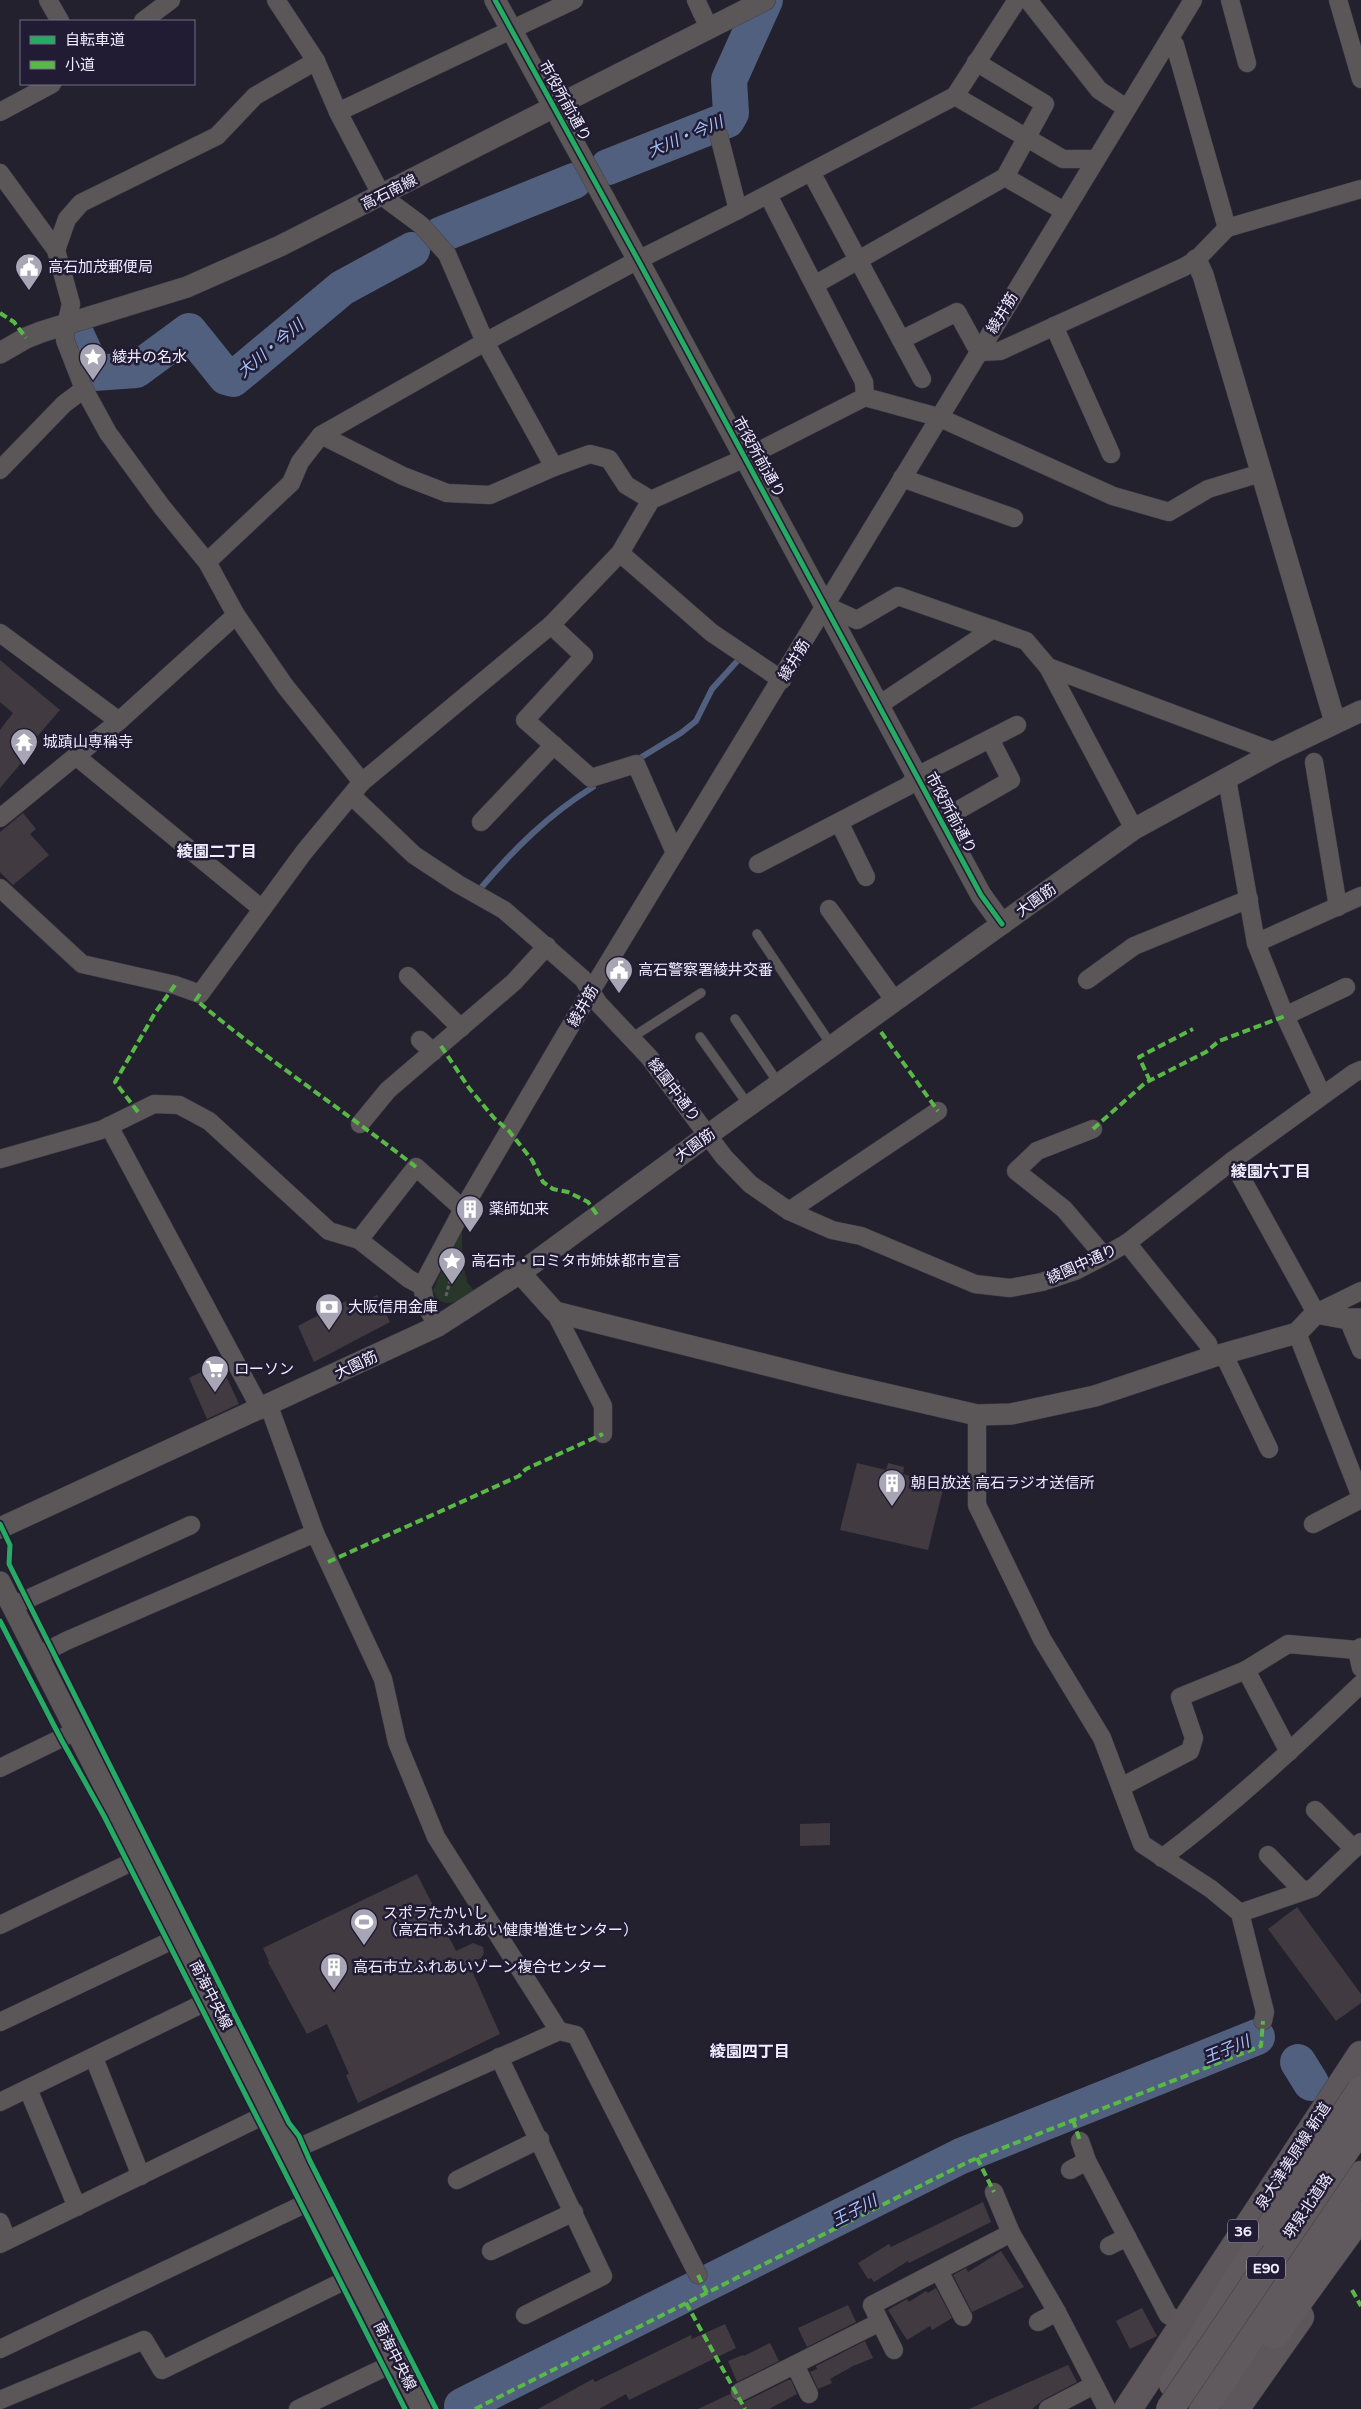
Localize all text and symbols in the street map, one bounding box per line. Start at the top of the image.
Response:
legend [20,20,195,85]
text: 自転車道 [65,31,125,49]
text: 小道 [65,56,95,74]
street label: 市役所前通り [535,57,595,145]
water label: 大川・今川 [645,111,728,162]
street label: 高石南線 [358,170,420,214]
public building icon: 高石加茂郵便局 [14,252,44,291]
place label: 高石加茂郵便局 [48,258,153,276]
street label: 綾井筋 [983,289,1021,337]
water label: 大川・今川 [234,314,309,382]
place icon: 綾井の名水 [78,342,108,381]
place label: 綾井の名水 [112,348,187,366]
street label: 市役所前通り [729,413,789,501]
street label: 綾井筋 [775,636,813,684]
temple icon: 城蹟山専稱寺 [9,727,39,766]
place label: 城蹟山専稱寺 [43,733,133,751]
street label: 市役所前通り [922,769,980,857]
district label: 綾園二丁目 [177,842,257,862]
street label: 大園筋 [1013,879,1059,921]
public building icon: 高石警察署綾井交番 [604,955,634,994]
place label: 高石警察署綾井交番 [638,961,773,979]
street label: 綾井筋 [564,982,602,1030]
street label: 綾園中通り [644,1055,704,1125]
street label: 大園筋 [672,1124,718,1166]
district label: 綾園六丁目 [1231,1162,1311,1182]
building icon: 薬師如来 [455,1194,485,1233]
place label: 薬師如来 [489,1200,549,1218]
street label: 綾園中通り [1044,1241,1120,1287]
place icon: 高石市・ロミタ市姉妹都市宣言 [437,1246,467,1285]
place label: 高石市・ロミタ市姉妹都市宣言 [471,1252,681,1270]
bank icon: 大阪信用金庫 [314,1292,344,1331]
place label: 大阪信用金庫 [348,1298,438,1316]
street label: 大園筋 [332,1347,380,1383]
supermarket icon: ローソン [200,1354,230,1393]
place label: ローソン [234,1360,294,1378]
building icon: 朝日放送 高石ラジオ送信所 [877,1468,907,1507]
place label: 朝日放送 高石ラジオ送信所 [911,1474,1095,1492]
place label: スポラたかいし （高石市ふれあい健康増進センター） [383,1904,638,1939]
sports icon: スポラたかいし （高石市ふれあい健康増進センター） [349,1907,379,1946]
building icon: 高石市立ふれあいゾーン複合センター [319,1952,349,1991]
street label: 南海中央線 [186,1957,236,2033]
place label: 高石市立ふれあいゾーン複合センター [353,1958,607,1976]
water label: 王子川 [1200,2031,1254,2068]
district label: 綾園四丁目 [710,2042,790,2062]
street label: 泉大津美原線 新道 [1252,2099,1334,2213]
street label: 堺泉北道路 [1280,2170,1336,2242]
water label: 王子川 [829,2190,882,2231]
road number: 36 [1228,2220,1258,2242]
road number: E90 [1247,2256,1285,2280]
street label: 南海中央線 [370,2318,420,2394]

